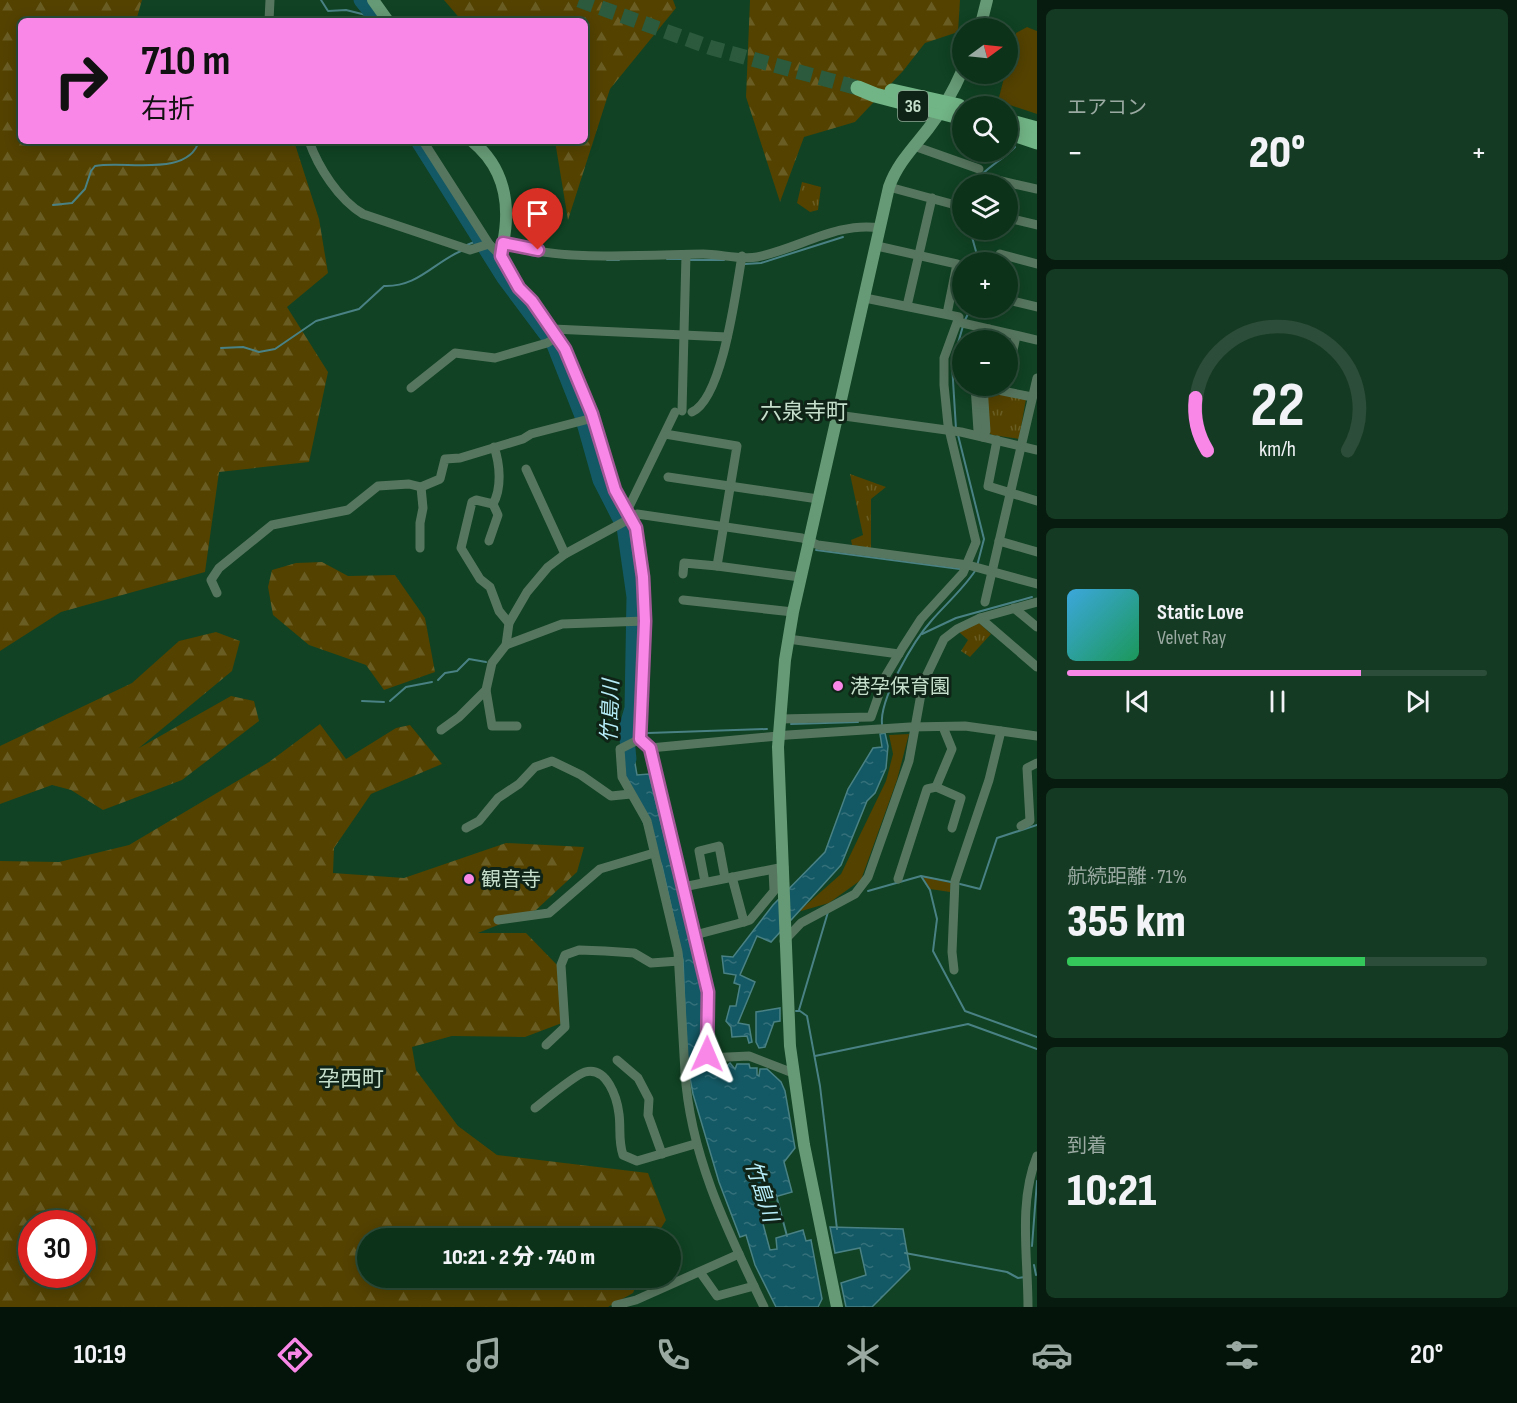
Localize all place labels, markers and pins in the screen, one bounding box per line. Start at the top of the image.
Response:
pin [512,188,563,250]
place label: 港孕保育園 [850,675,950,699]
marker: 港孕保育園 [831,679,845,693]
place label: 観音寺 [481,868,541,892]
marker: 観音寺 [462,872,476,886]

